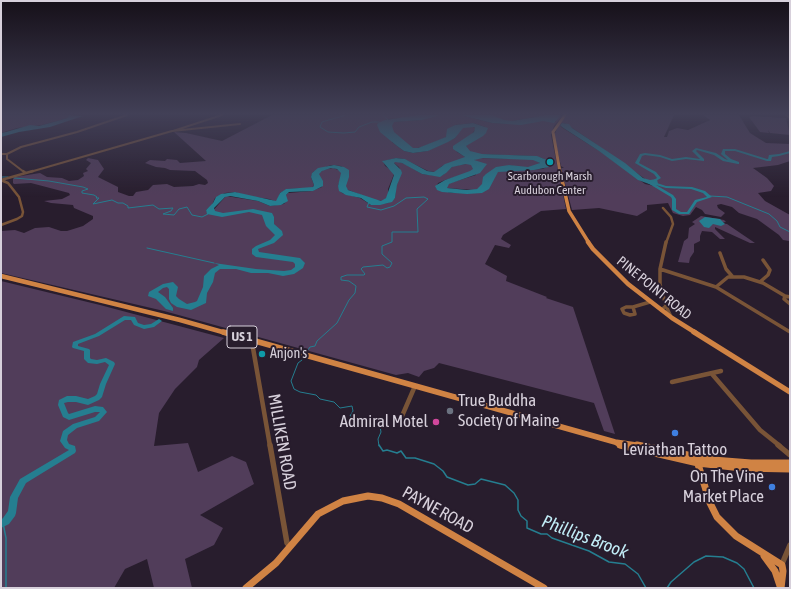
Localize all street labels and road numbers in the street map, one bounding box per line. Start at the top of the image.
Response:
street label: PINE POINT ROAD [613,253,695,323]
road number: US 1 [227,326,257,348]
street label: MILLIKEN ROAD [264,392,300,492]
street label: PAYNE ROAD [399,482,477,538]

